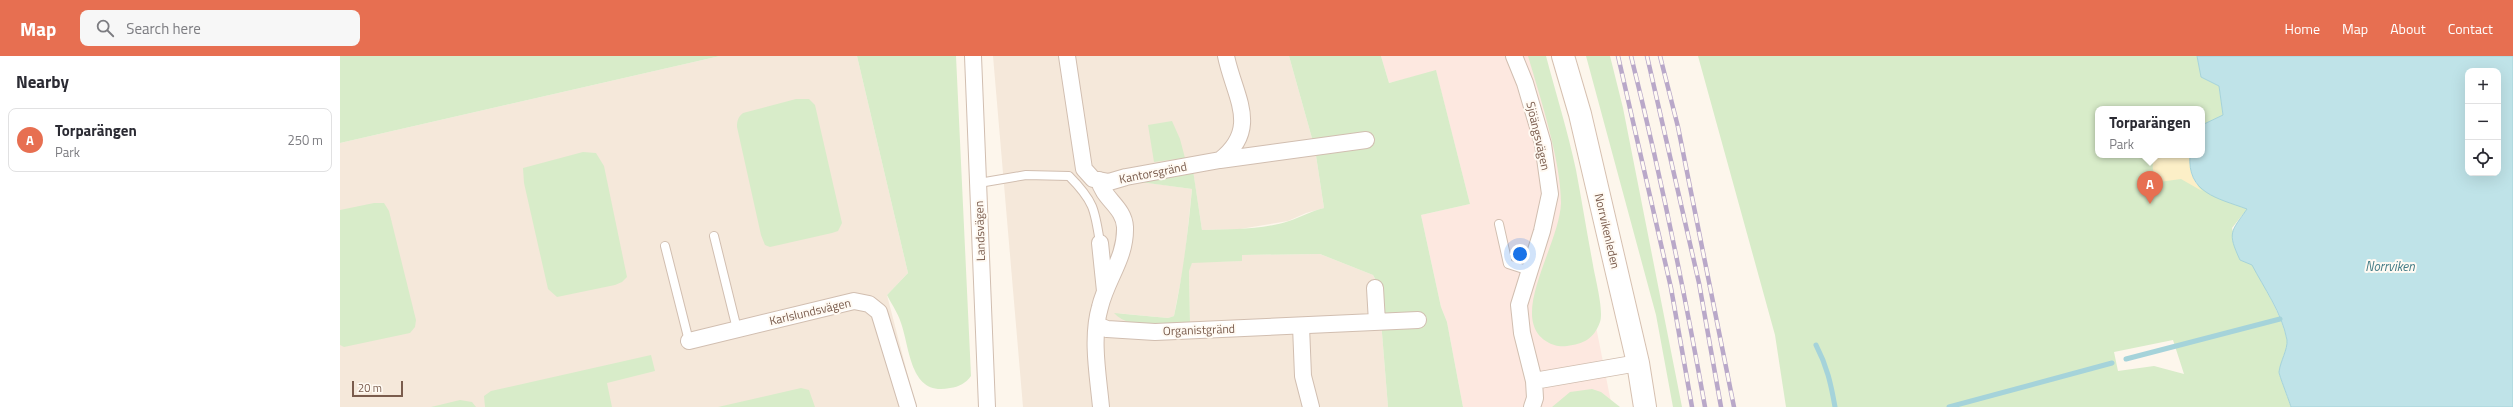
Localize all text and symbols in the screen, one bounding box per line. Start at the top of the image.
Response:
search box [80,10,360,46]
text: Map [20,14,56,43]
icon: search [94,17,116,39]
text: Search here [126,17,201,40]
text: Home [2285,18,2320,39]
text: Map [2342,18,2368,39]
text: About [2390,18,2426,39]
text: Contact [2448,18,2493,39]
map controls [2465,68,2501,176]
button: + [2465,68,2501,104]
text: Nearby [16,69,69,95]
street label: Sjöängsvägen [1521,100,1556,172]
button: − [2465,104,2501,140]
popup [2095,106,2205,158]
text: Torparängen [2109,111,2191,134]
text: Torparängen [55,119,137,142]
text: A [26,130,34,150]
text: 250 m [287,130,323,150]
text: Park [2109,134,2134,154]
button: locate [2465,140,2501,176]
text: Park [55,142,80,162]
street label: Kantorsgränd [1117,157,1188,188]
pin: A [2137,171,2163,204]
street label: Norrvikenleden [1590,191,1625,270]
street label: Landsvägen [969,200,990,262]
your location [1510,244,1530,264]
water label: Norrviken [2365,256,2415,276]
street label: Karlslundsvägen [767,293,853,330]
street label: Organistgränd [1163,319,1235,340]
scale bar [352,379,403,398]
text: 20 m [358,380,382,396]

